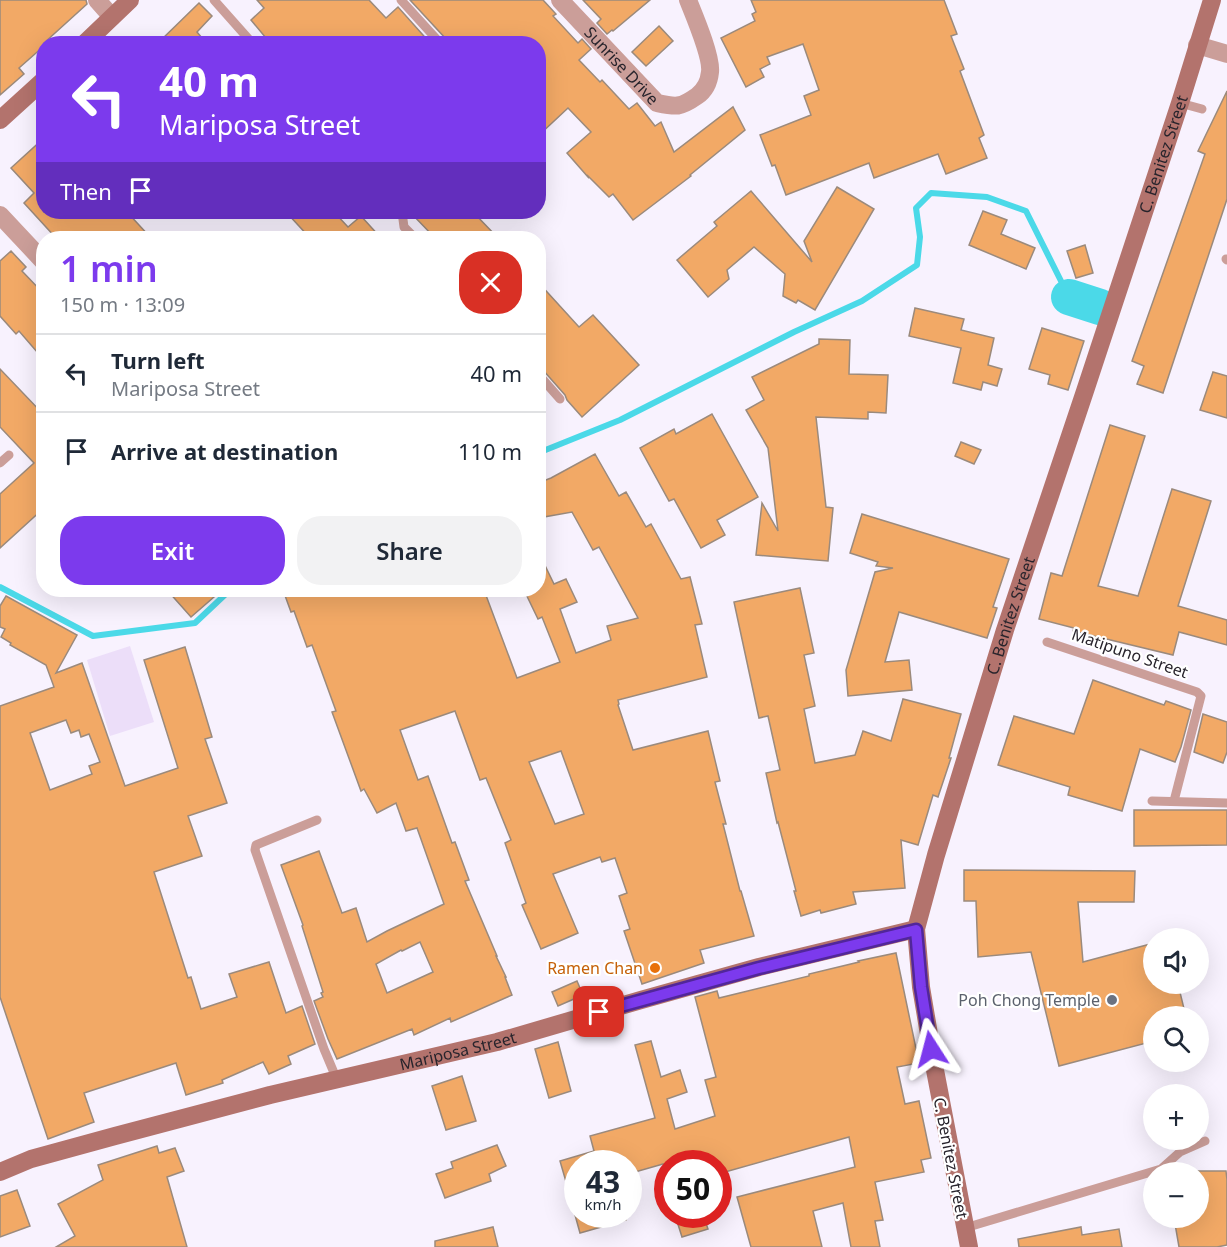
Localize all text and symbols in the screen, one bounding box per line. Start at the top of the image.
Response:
street label: Sunrise Drive [579,22,664,109]
text: 40 m [159,52,259,109]
icon: left [60,60,138,138]
street label: C. Benitez Street [1133,92,1193,216]
text: Mariposa Street [159,106,360,143]
icon: arrive [124,174,157,207]
text: Then [60,176,112,206]
text: 1 min [60,244,158,293]
button: close [459,251,522,314]
text: 150 m · 13:09 [60,291,185,318]
text: Turn left [111,345,205,375]
icon: left [60,357,93,390]
text: 40 m [471,358,522,388]
text: Mariposa Street [111,375,260,402]
icon: arrive [60,435,93,468]
text: Arrive at destination [111,436,338,466]
text: 110 m [458,436,522,466]
button: Exit [60,516,285,585]
button: Share [297,516,522,585]
street label: C. Benitez Street [981,553,1040,677]
street label: Matipuno Street [1069,623,1191,683]
map controls [1143,928,1209,1228]
button: sound [1143,928,1209,994]
place label: Ramen Chan [547,957,643,979]
marker: Ramen Chan [648,961,662,975]
pin [573,986,624,1037]
place label: Poh Chong Temple [958,989,1100,1011]
marker: Poh Chong Temple [1105,993,1119,1007]
icon: arrive [582,995,615,1028]
button: search [1143,1006,1209,1072]
position arrow [899,1017,963,1081]
street label: Mariposa Street [397,1026,519,1075]
button: + [1143,1084,1209,1150]
street label: C. Benitez Street [928,1096,974,1221]
speed limit sign: 50 [654,1150,732,1228]
text: 43 [586,1161,620,1202]
button: − [1143,1162,1209,1228]
text: km/h [585,1194,621,1214]

